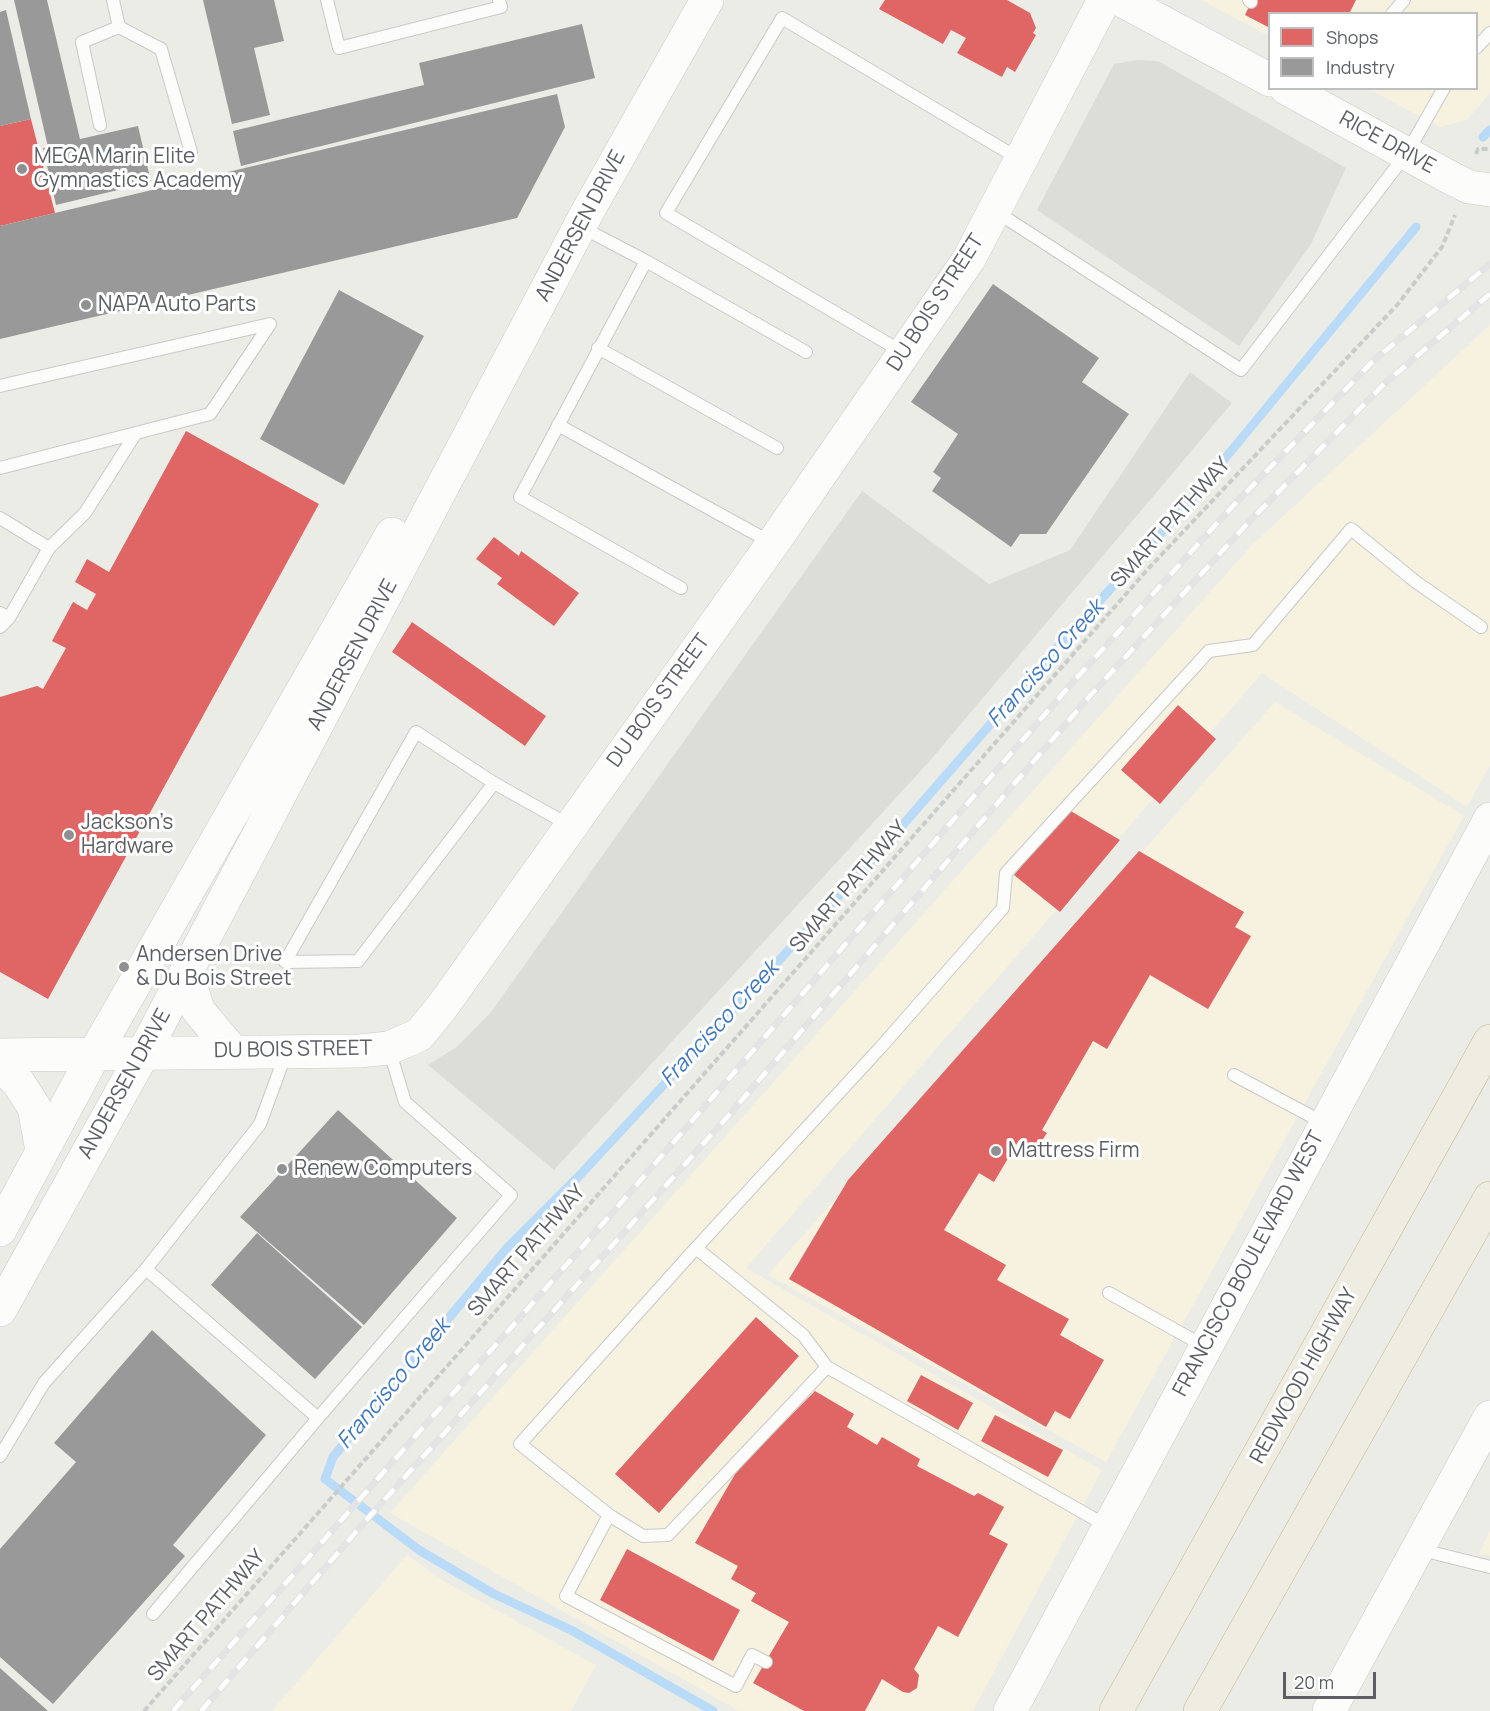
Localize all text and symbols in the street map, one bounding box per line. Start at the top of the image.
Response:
legend [1268,12,1478,90]
text: Shops [1326,25,1378,49]
text: Industry [1326,55,1395,79]
street label: RICE DRIVE [1334,106,1440,180]
place label: MEGA Marin Elite Gymnastics Academy [34,144,242,194]
street label: ANDERSEN DRIVE [531,146,631,306]
marker: MEGA Marin Elite Gymnastics Academy [15,162,29,176]
street label: DU BOIS STREET [882,230,990,376]
place label: NAPA Auto Parts [98,292,256,318]
marker: NAPA Auto Parts [79,298,93,312]
street label: SMART PATHWAY [1106,453,1236,593]
street label: ANDERSEN DRIVE [303,575,403,735]
water label: Francisco Creek [982,595,1110,733]
street label: DU BOIS STREET [602,630,716,772]
place label: Jackson’s Hardware [81,810,174,860]
street label: SMART PATHWAY [785,816,913,958]
marker: Jackson’s Hardware [62,828,76,842]
place label: Andersen Drive & Du Bois Street [136,942,292,992]
water label: Francisco Creek [655,956,785,1092]
marker: Andersen Drive & Du Bois Street [117,960,131,974]
street label: ANDERSEN DRIVE [73,1005,177,1163]
street label: DU BOIS STREET [214,1036,372,1064]
street label: FRANCISCO BOULEVARD WEST [1168,1127,1330,1401]
place label: Mattress Firm [1008,1138,1140,1164]
marker: Mattress Firm [989,1144,1003,1158]
place label: Renew Computers [294,1156,472,1182]
marker: Renew Computers [275,1162,289,1176]
street label: SMART PATHWAY [463,1180,591,1322]
street label: REDWOOD HIGHWAY [1245,1284,1363,1468]
water label: Francisco Creek [332,1314,456,1454]
street label: SMART PATHWAY [143,1545,271,1687]
scale bar [1286,1660,1379,1698]
text: 20 m [1294,1670,1334,1694]

